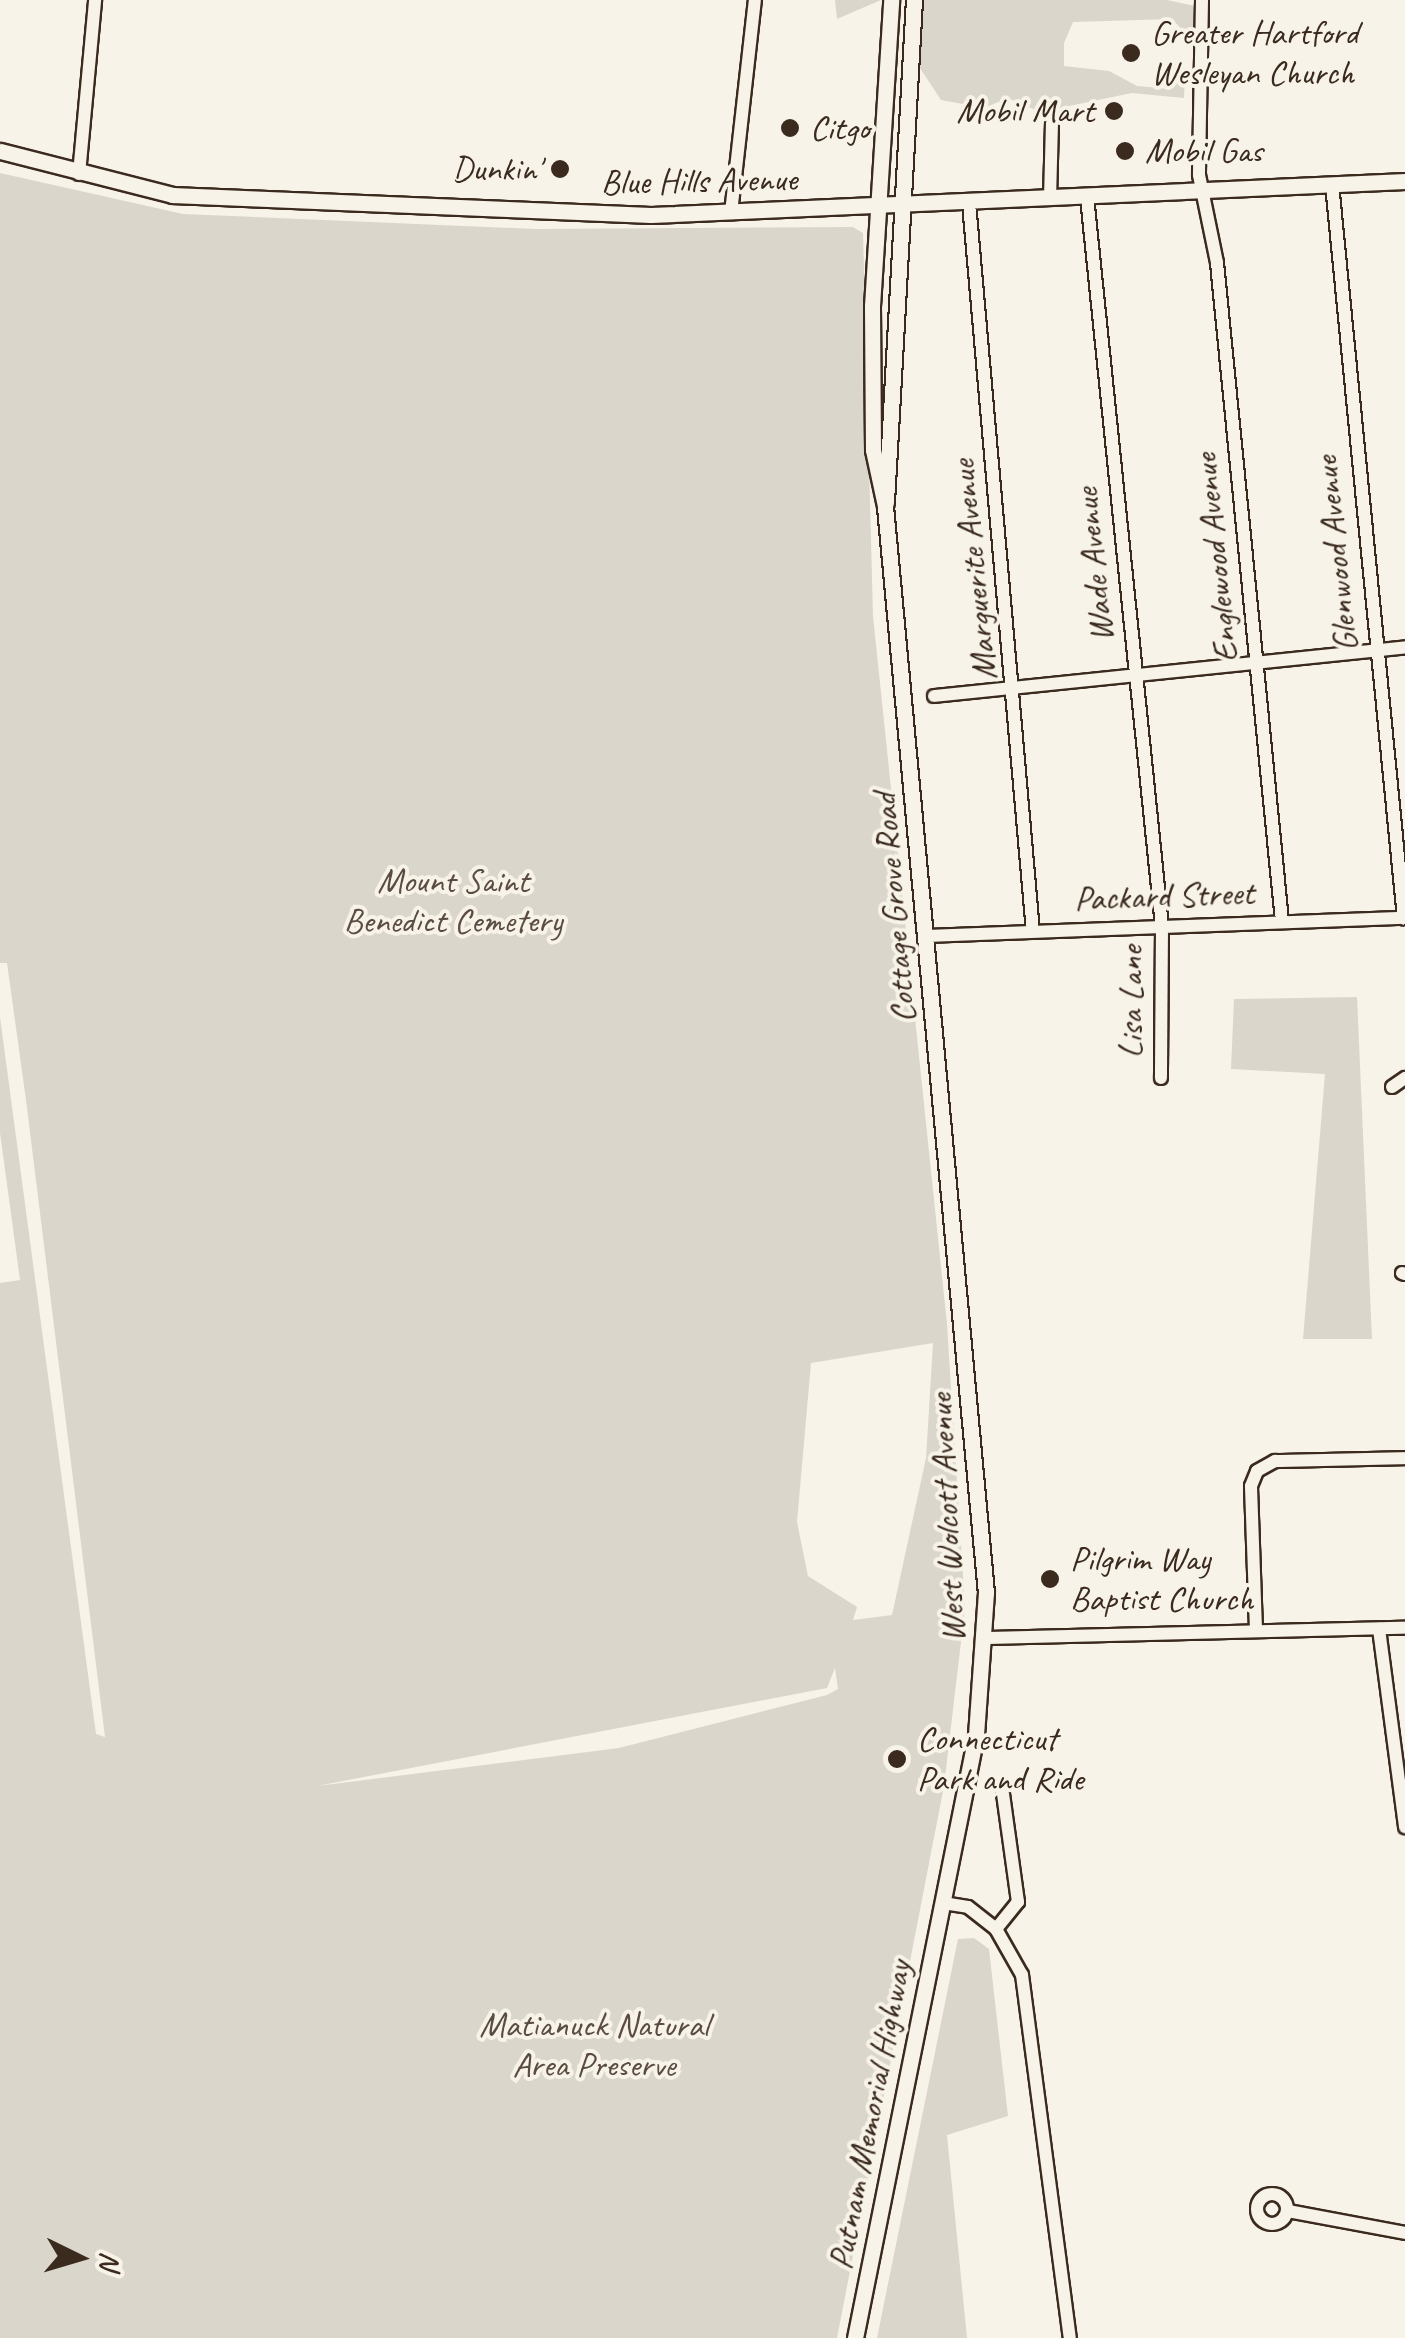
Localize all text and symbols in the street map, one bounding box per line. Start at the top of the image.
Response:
place label: Greater Hartford Wesleyan Church [1151,12,1358,94]
marker: Greater Hartford Wesleyan Church [1120,42,1142,64]
place label: Mobil Mart [956,90,1094,132]
marker: Mobil Mart [1103,100,1125,122]
place label: Citgo [810,107,869,149]
marker: Citgo [779,117,801,139]
place label: Mobil Gas [1145,130,1263,172]
marker: Mobil Gas [1114,140,1136,162]
place label: Dunkin' [452,148,540,190]
marker: Dunkin' [549,158,571,180]
street label: Blue Hills Avenue [600,158,798,204]
street label: Englewood Avenue [1184,452,1248,664]
street label: Glenwood Avenue [1305,454,1367,654]
street label: Marguerite Avenue [942,458,1006,682]
street label: Wade Avenue [1065,486,1123,644]
street label: Cottage Grove Road [863,791,925,1025]
park label: Mount Saint Benedict Cemetery [345,860,561,942]
street label: Packard Street [1073,872,1255,920]
street label: Lisa Lane [1110,945,1152,1059]
street label: West Wolcott Avenue [920,1393,974,1643]
place label: Pilgrim Way Baptist Church [1070,1538,1254,1620]
marker: Pilgrim Way Baptist Church [1039,1568,1061,1590]
place label: Connecticut Park and Ride [917,1718,1085,1800]
marker: Connecticut Park and Ride [886,1748,908,1770]
street label: Putnam Memorial Highway [819,1957,921,2273]
park label: Matianuck Natural Area Preserve [479,2004,709,2086]
north arrow [30,2208,130,2308]
text: N [92,2250,129,2271]

